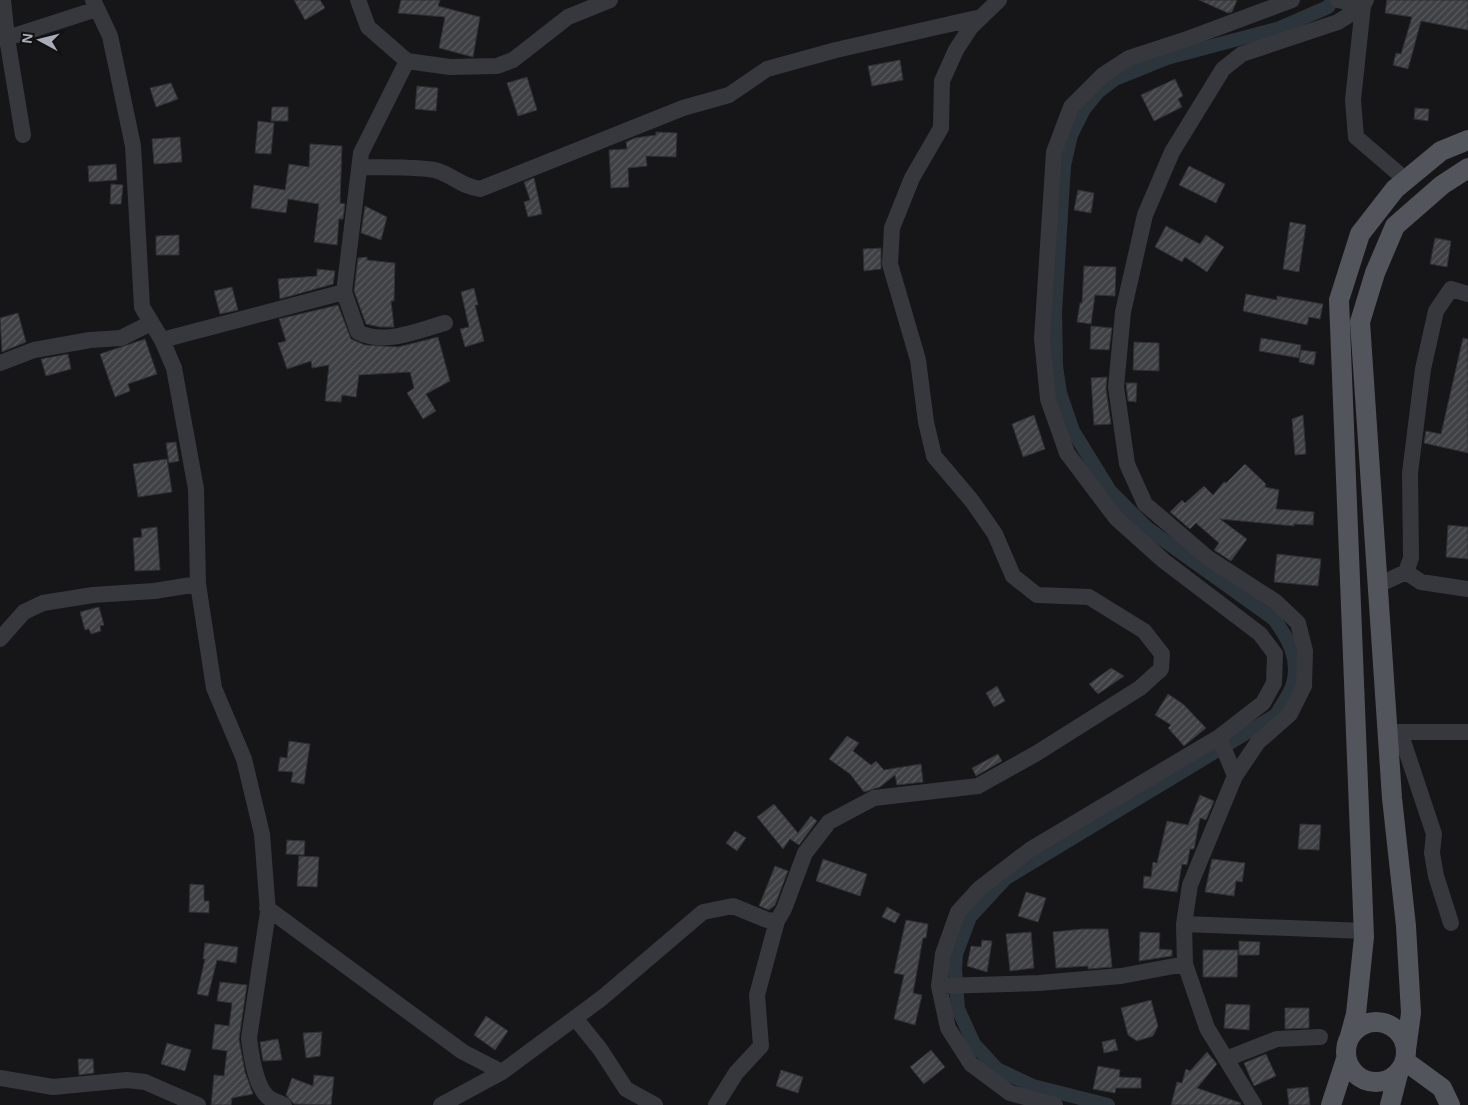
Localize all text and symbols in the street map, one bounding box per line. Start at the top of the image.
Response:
north arrow [15,15,65,65]
text: N [19,32,36,44]

